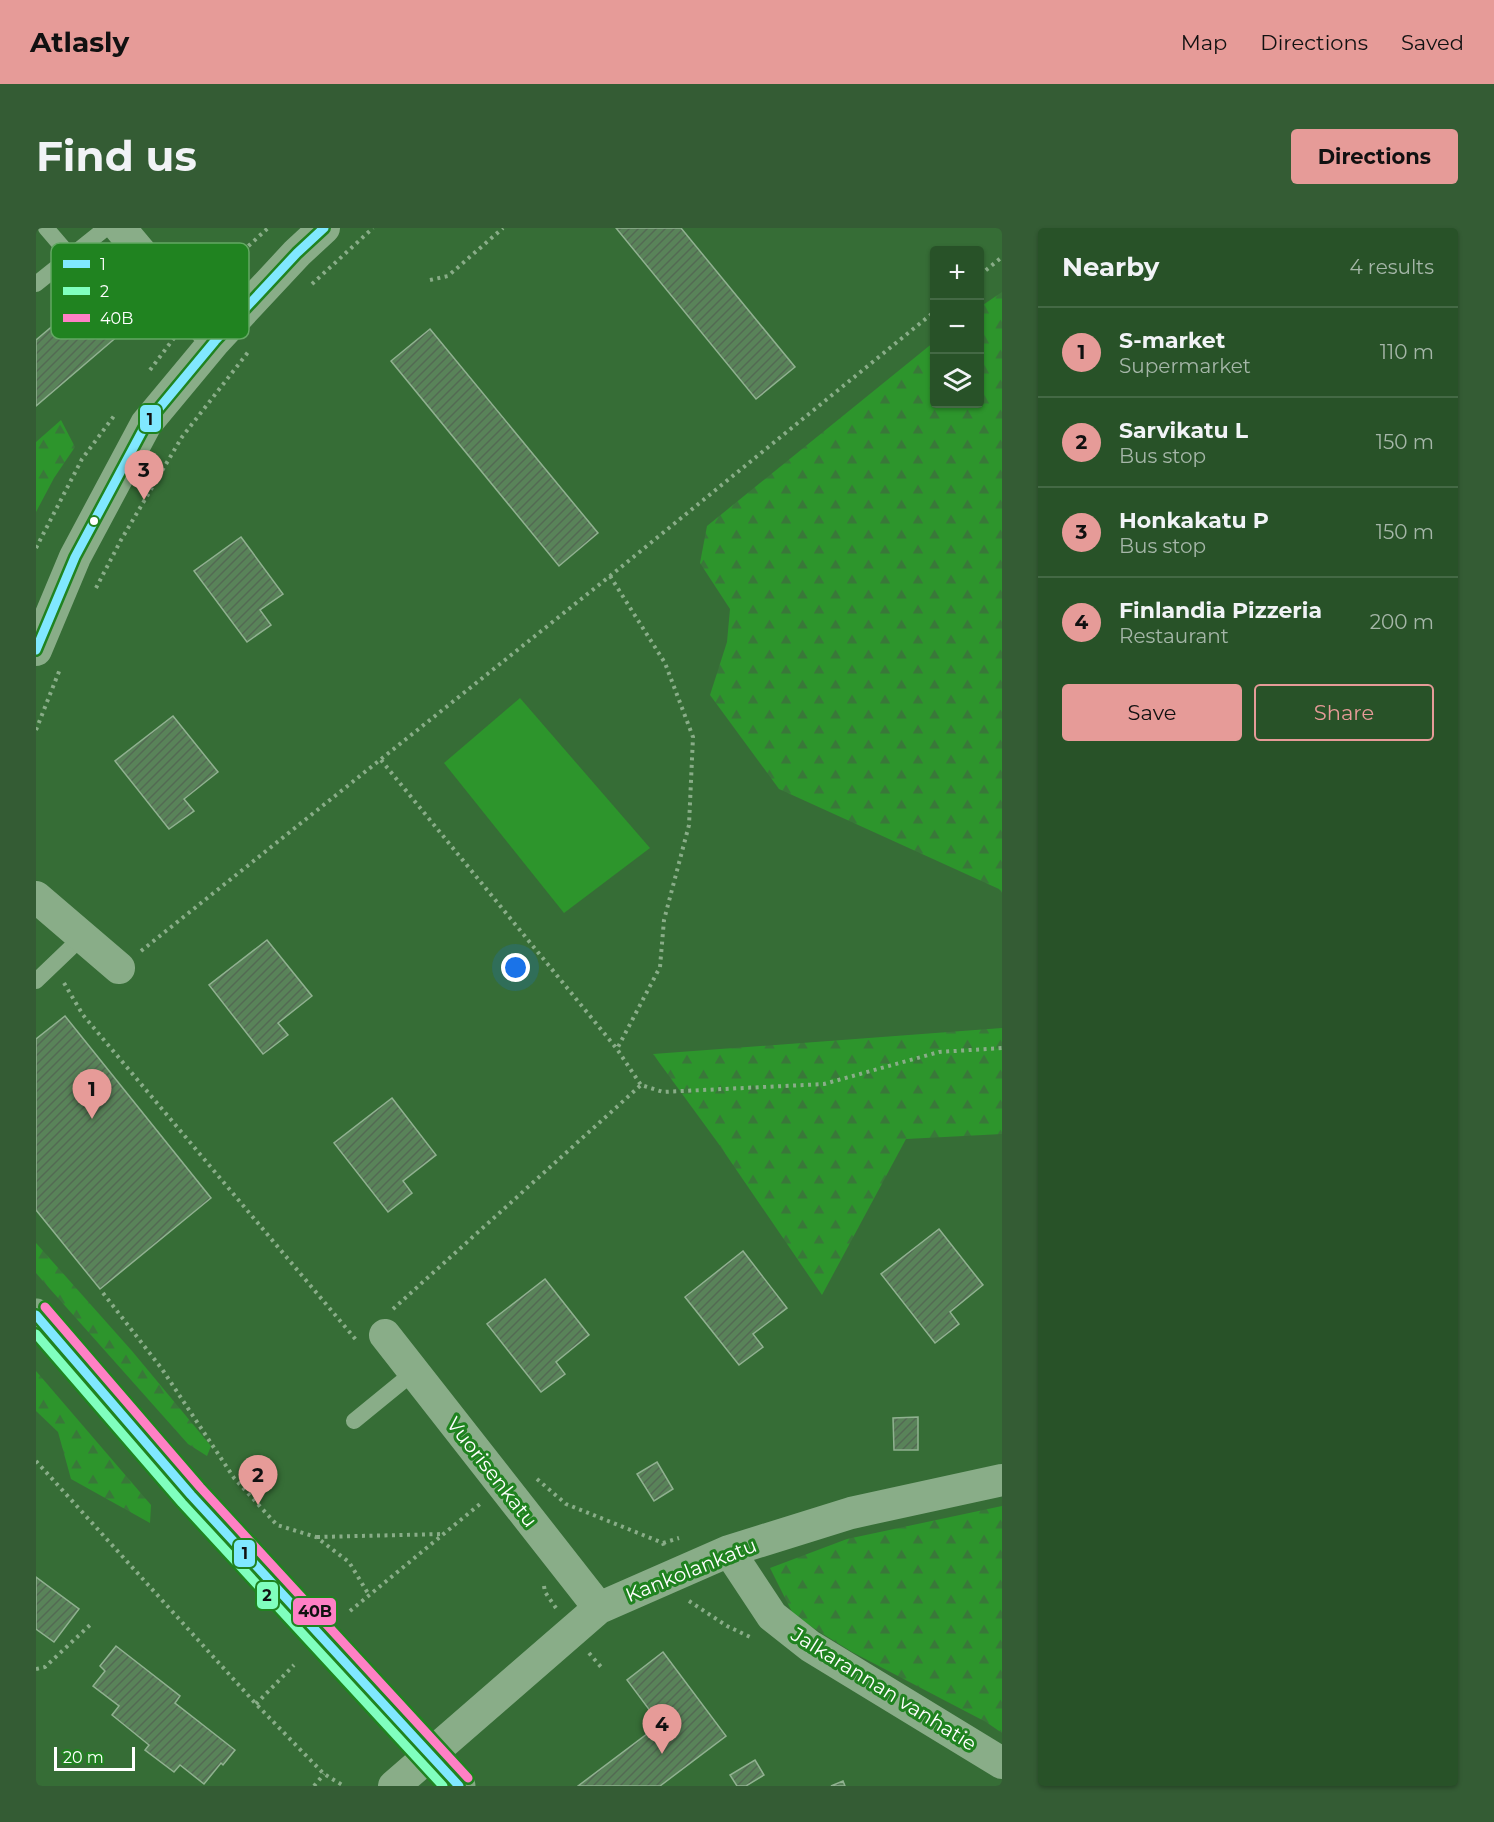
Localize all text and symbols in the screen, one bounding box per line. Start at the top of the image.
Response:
text: Atlasly [30,25,129,59]
text: Map [1181,30,1227,55]
text: Directions [1260,30,1368,55]
text: Saved [1401,30,1464,55]
button: Directions [1291,129,1458,184]
text: Find us [36,130,197,182]
legend [51,243,249,339]
map controls [930,246,984,408]
button: + [930,246,984,300]
text: Nearby [1062,251,1159,283]
text: 1 [100,255,106,274]
text: 4 results [1349,255,1434,279]
text: 2 [100,282,109,301]
button: − [930,300,984,354]
text: 40B [100,309,133,328]
text: S-market [1119,327,1225,354]
text: 1 [1078,340,1085,364]
text: 110 m [1380,340,1434,364]
button: layers [930,354,984,408]
text: Supermarket [1119,354,1251,378]
line badge: 1 [139,404,162,433]
text: 1 [147,410,153,429]
text: Sarvikatu L [1119,417,1248,444]
text: 2 [1076,430,1087,454]
text: 150 m [1376,430,1434,454]
text: Bus stop [1119,444,1206,468]
pin: 3 [124,450,164,500]
text: Honkakatu P [1119,507,1269,534]
unlabelled marker [88,515,100,527]
text: 3 [1076,520,1087,544]
text: 150 m [1376,520,1434,544]
text: Bus stop [1119,534,1206,558]
text: Finlandia Pizzeria [1119,597,1322,624]
text: 4 [1075,610,1088,634]
text: 200 m [1370,610,1434,634]
text: Restaurant [1119,624,1229,648]
button: Save [1062,684,1242,741]
button: Share [1254,684,1434,741]
your location [501,953,530,982]
pin: 1 [72,1070,112,1119]
street label: Vuorisenkatu [442,1412,542,1532]
pin: 2 [238,1456,278,1505]
street label: Kankolankatu [622,1533,760,1607]
line badge: 1 [233,1539,256,1568]
text: 1 [242,1544,248,1563]
line badge: 2 [256,1581,279,1610]
text: 2 [262,1586,272,1605]
line badge: 40B [292,1597,337,1626]
text: 40B [298,1602,332,1621]
street label: Jalkarannan vanhatie [786,1622,981,1756]
pin: 4 [642,1704,682,1754]
scale bar [54,1744,135,1772]
text: 20 m [63,1748,104,1767]

